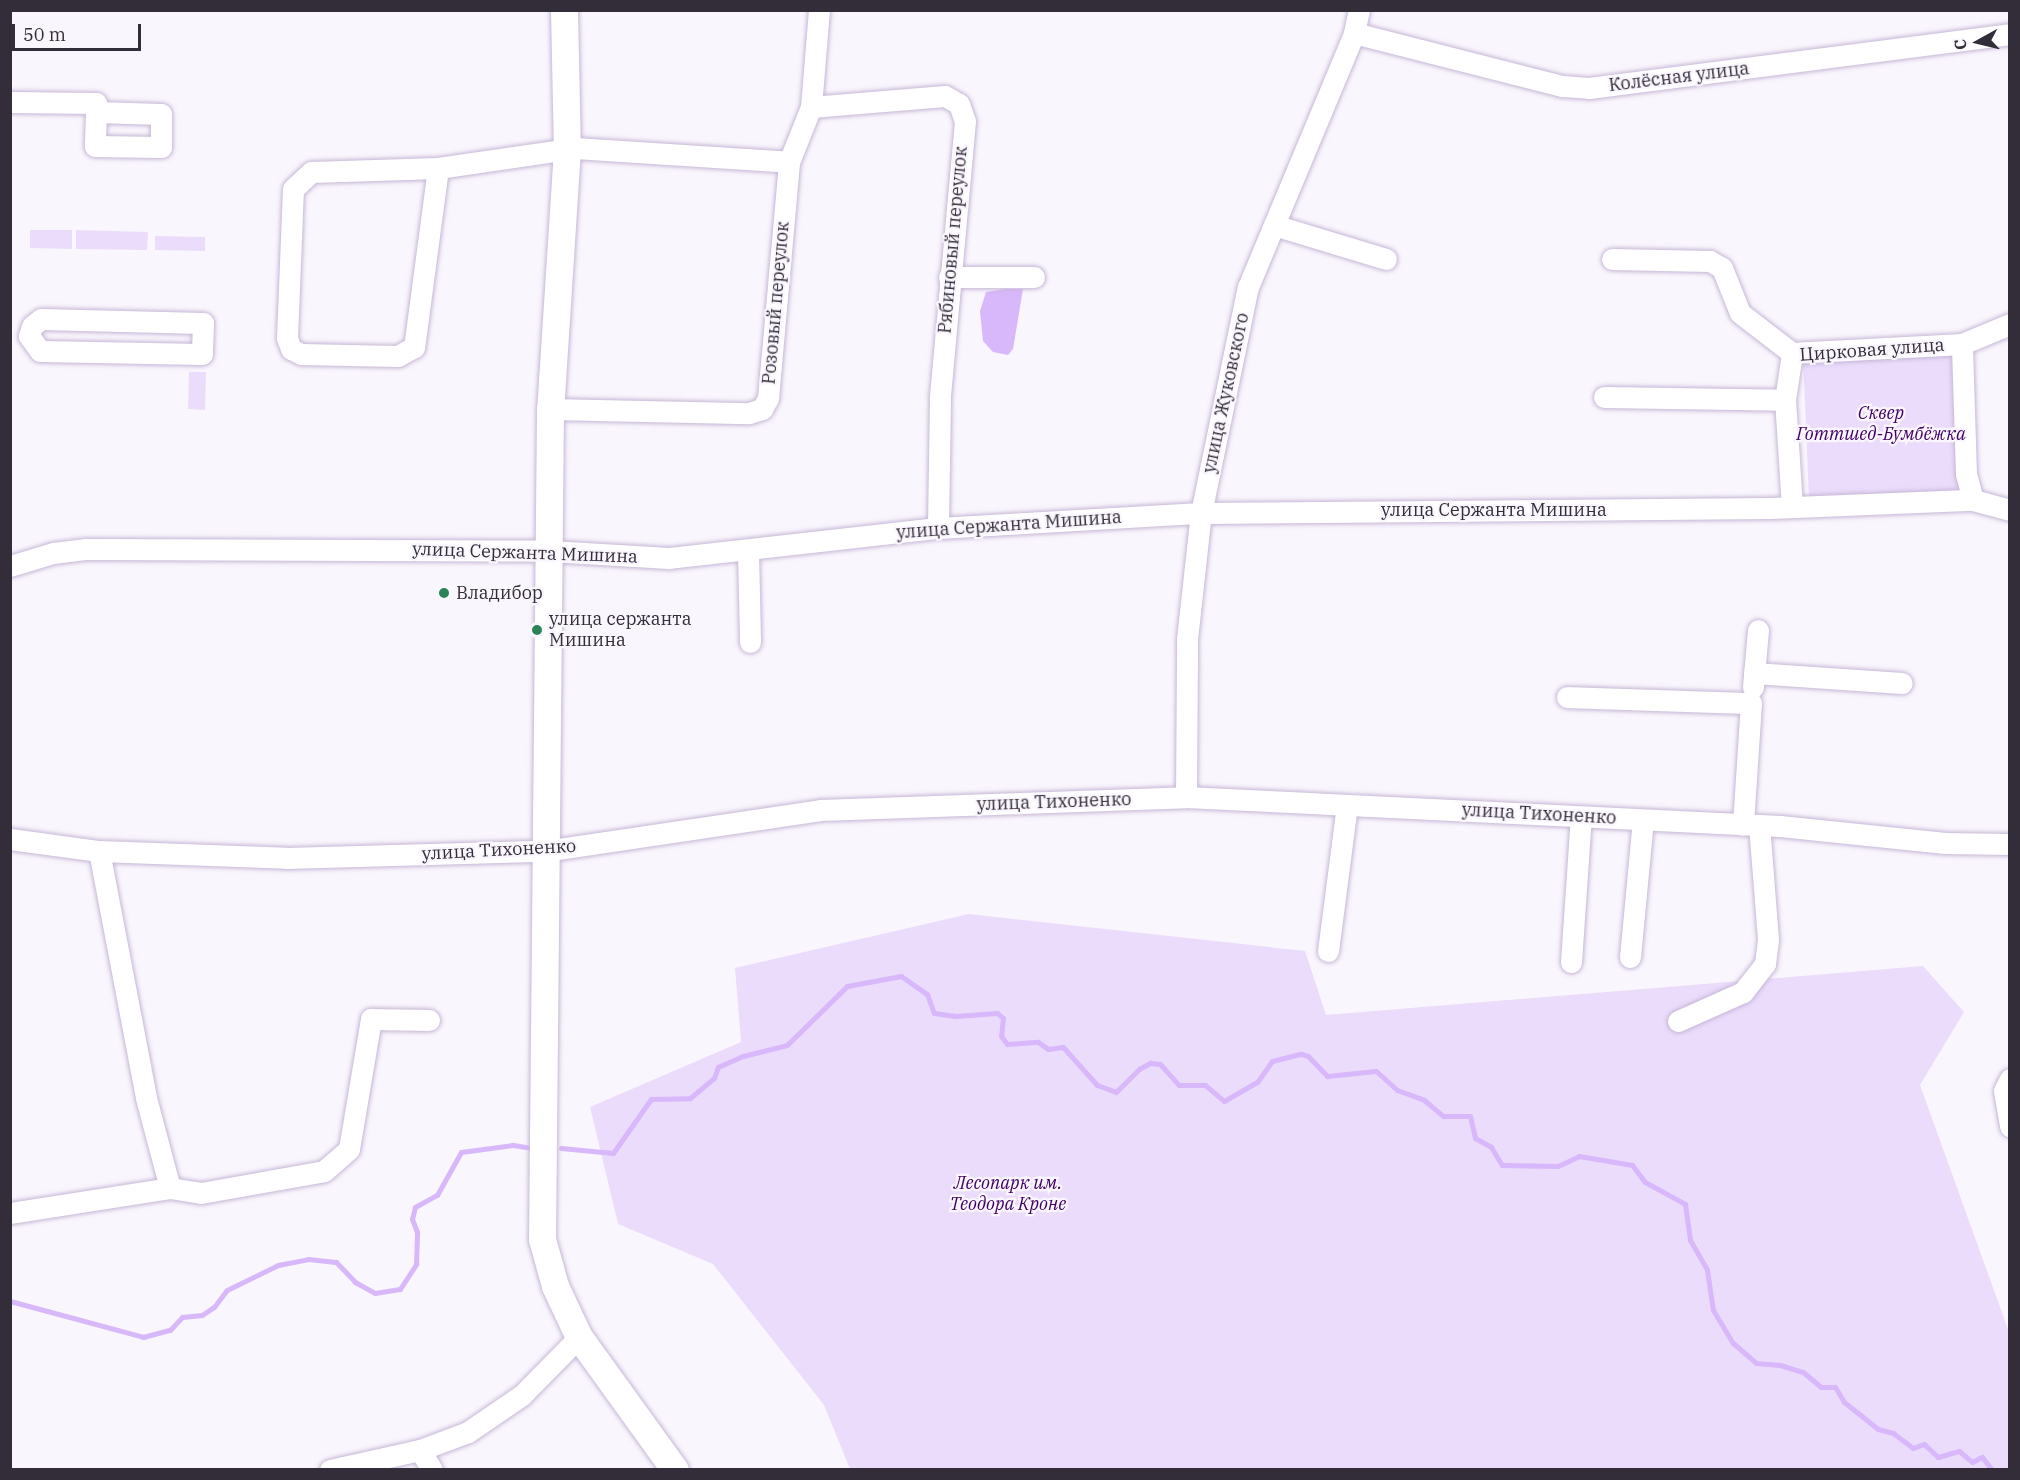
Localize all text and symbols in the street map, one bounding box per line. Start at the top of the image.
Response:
scale bar [15,12,144,50]
north arrow [1948,12,2008,72]
text: 50 m [23,23,66,46]
text: С [1950,38,1971,51]
street label: Колёсная улица [1607,58,1751,96]
street label: Рябиновый переулок [934,145,972,335]
street label: Розовый переулок [758,221,794,385]
street label: улица Жуковского [1198,311,1254,475]
street label: Цирковая улица [1799,334,1945,366]
park label: Сквер Готтшед-Бумбёжка [1796,403,1966,446]
street label: улица Сержанта Мишина [1381,499,1607,521]
street label: улица Сержанта Мишина [896,506,1122,544]
street label: улица Сержанта Мишина [412,538,638,568]
place label: Владибор [456,582,543,604]
marker: Владибор [437,586,451,600]
place label: улица cержанта Мишина [549,609,692,652]
marker: улица cержанта Мишина [530,623,544,637]
street label: улица Тихоненко [976,789,1132,815]
street label: улица Тихоненко [1461,799,1617,829]
street label: улица Тихоненко [421,835,577,865]
park label: Лесопарк им. Теодора Кроне [950,1173,1066,1216]

